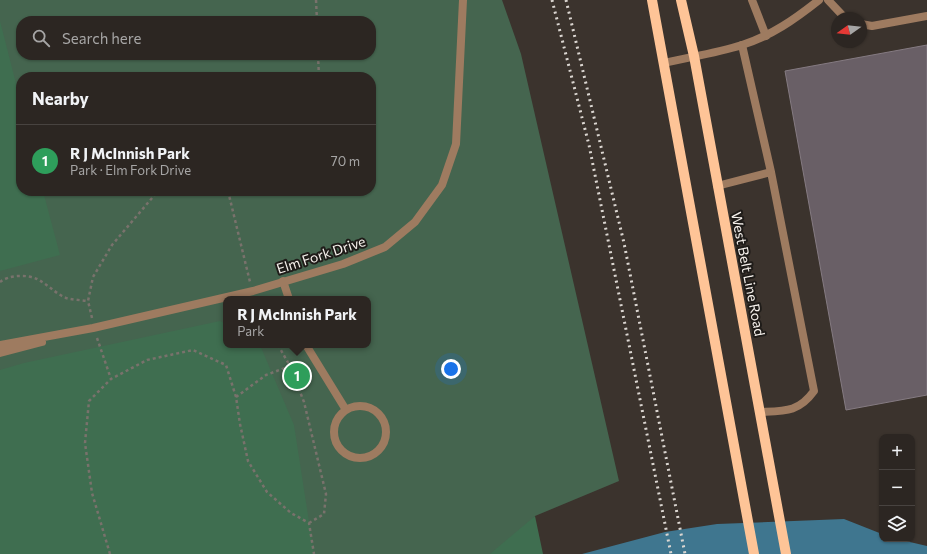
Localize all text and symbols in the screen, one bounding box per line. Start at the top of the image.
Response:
north arrow [831,12,867,48]
search box [16,16,376,60]
icon: search [30,27,52,49]
text: Search here [62,29,141,47]
text: Nearby [32,88,89,109]
text: R J McInnish Park [70,144,190,162]
text: 1 [42,153,48,169]
text: 70 m [331,153,360,169]
text: Park · Elm Fork Drive [70,162,191,178]
street label: West Belt Line Road [728,210,769,337]
street label: Elm Fork Drive [274,232,367,277]
popup [223,296,371,348]
text: R J McInnish Park [237,305,357,323]
text: Park [237,323,264,339]
your location [441,359,461,379]
pin: 1 [284,361,310,391]
map controls [879,434,915,542]
button: + [879,434,915,470]
button: − [879,470,915,506]
button: layers [879,506,915,542]

